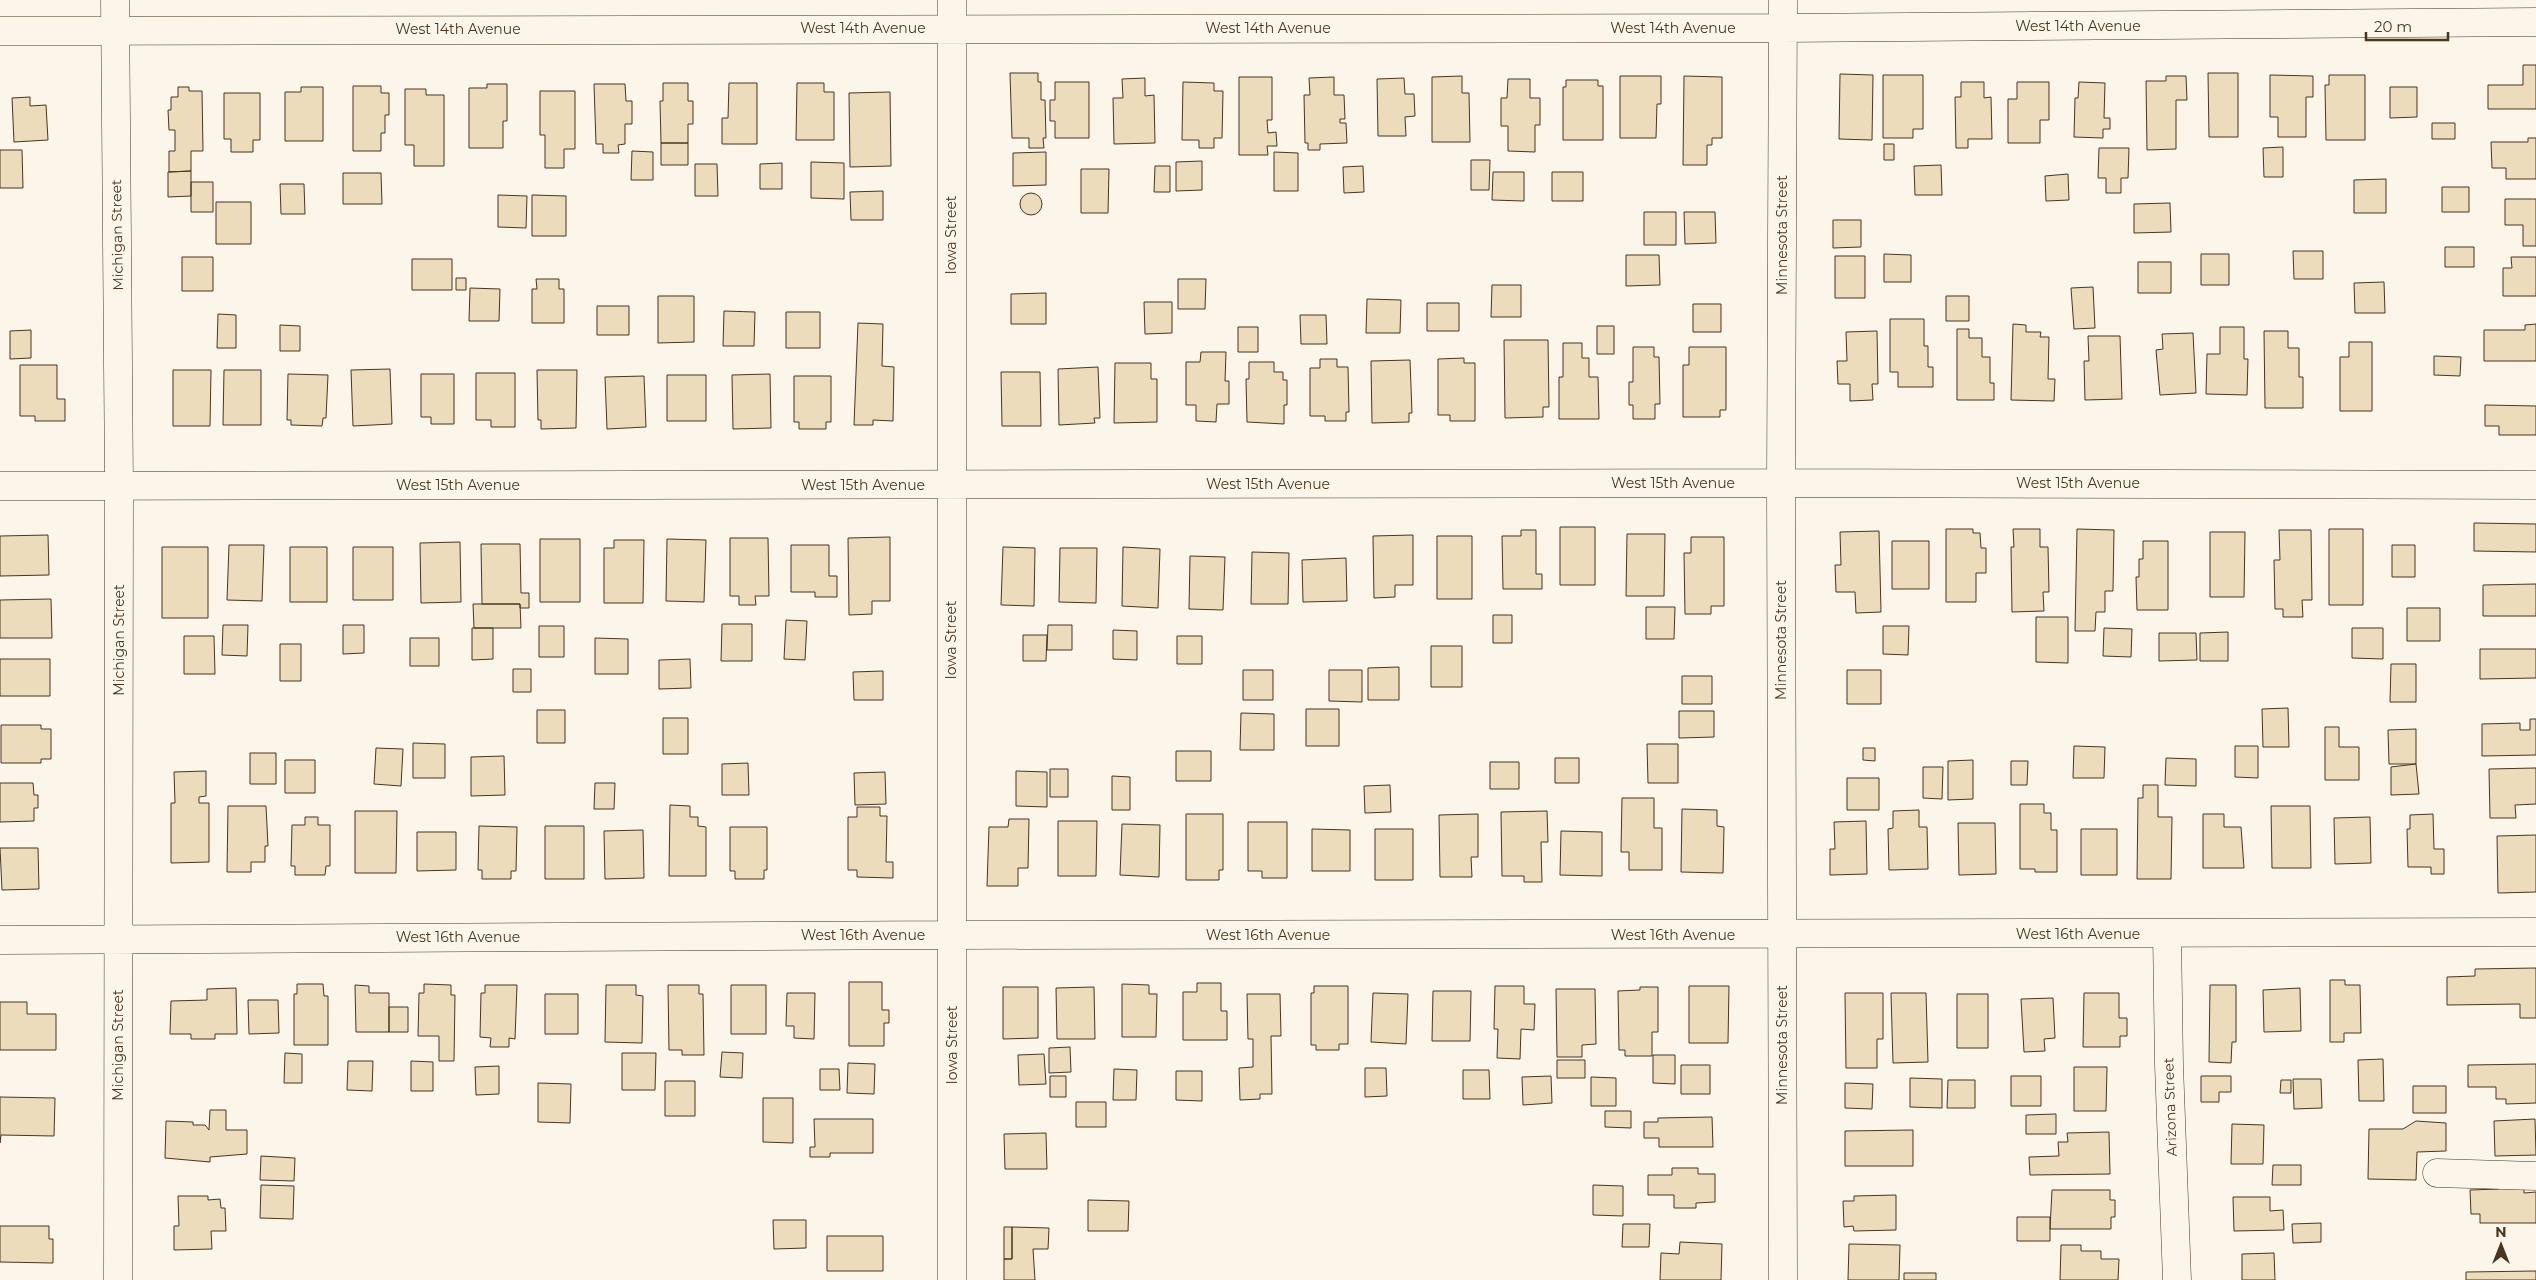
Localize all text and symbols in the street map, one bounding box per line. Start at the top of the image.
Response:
scale bar [2366,10,2448,42]
street label: West 14th Avenue [2015,17,2141,35]
text: 20 m [2374,17,2412,36]
street label: West 14th Avenue [800,19,926,37]
street label: West 14th Avenue [1205,19,1331,37]
street label: West 14th Avenue [1610,19,1736,37]
street label: West 14th Avenue [395,20,521,38]
street label: Minnesota Street [1773,175,1791,295]
street label: Michigan Street [107,179,127,291]
street label: Iowa Street [942,195,960,275]
street label: West 15th Avenue [1611,474,1735,492]
street label: West 15th Avenue [2016,474,2140,492]
street label: West 15th Avenue [1206,475,1330,493]
street label: West 15th Avenue [396,476,520,494]
street label: West 15th Avenue [801,476,925,494]
street label: Minnesota Street [1772,580,1790,700]
street label: Michigan Street [110,584,128,696]
street label: Iowa Street [942,600,960,680]
street label: West 16th Avenue [2016,925,2140,943]
street label: West 16th Avenue [801,926,925,944]
street label: West 16th Avenue [1206,926,1330,944]
street label: West 16th Avenue [1611,926,1735,944]
street label: West 16th Avenue [396,928,520,946]
street label: Minnesota Street [1773,985,1791,1105]
street label: Michigan Street [109,989,127,1101]
street label: Iowa Street [943,1005,961,1085]
street label: Arizona Street [2159,1057,2181,1157]
north arrow [2476,1220,2526,1270]
text: N [2495,1223,2507,1241]

